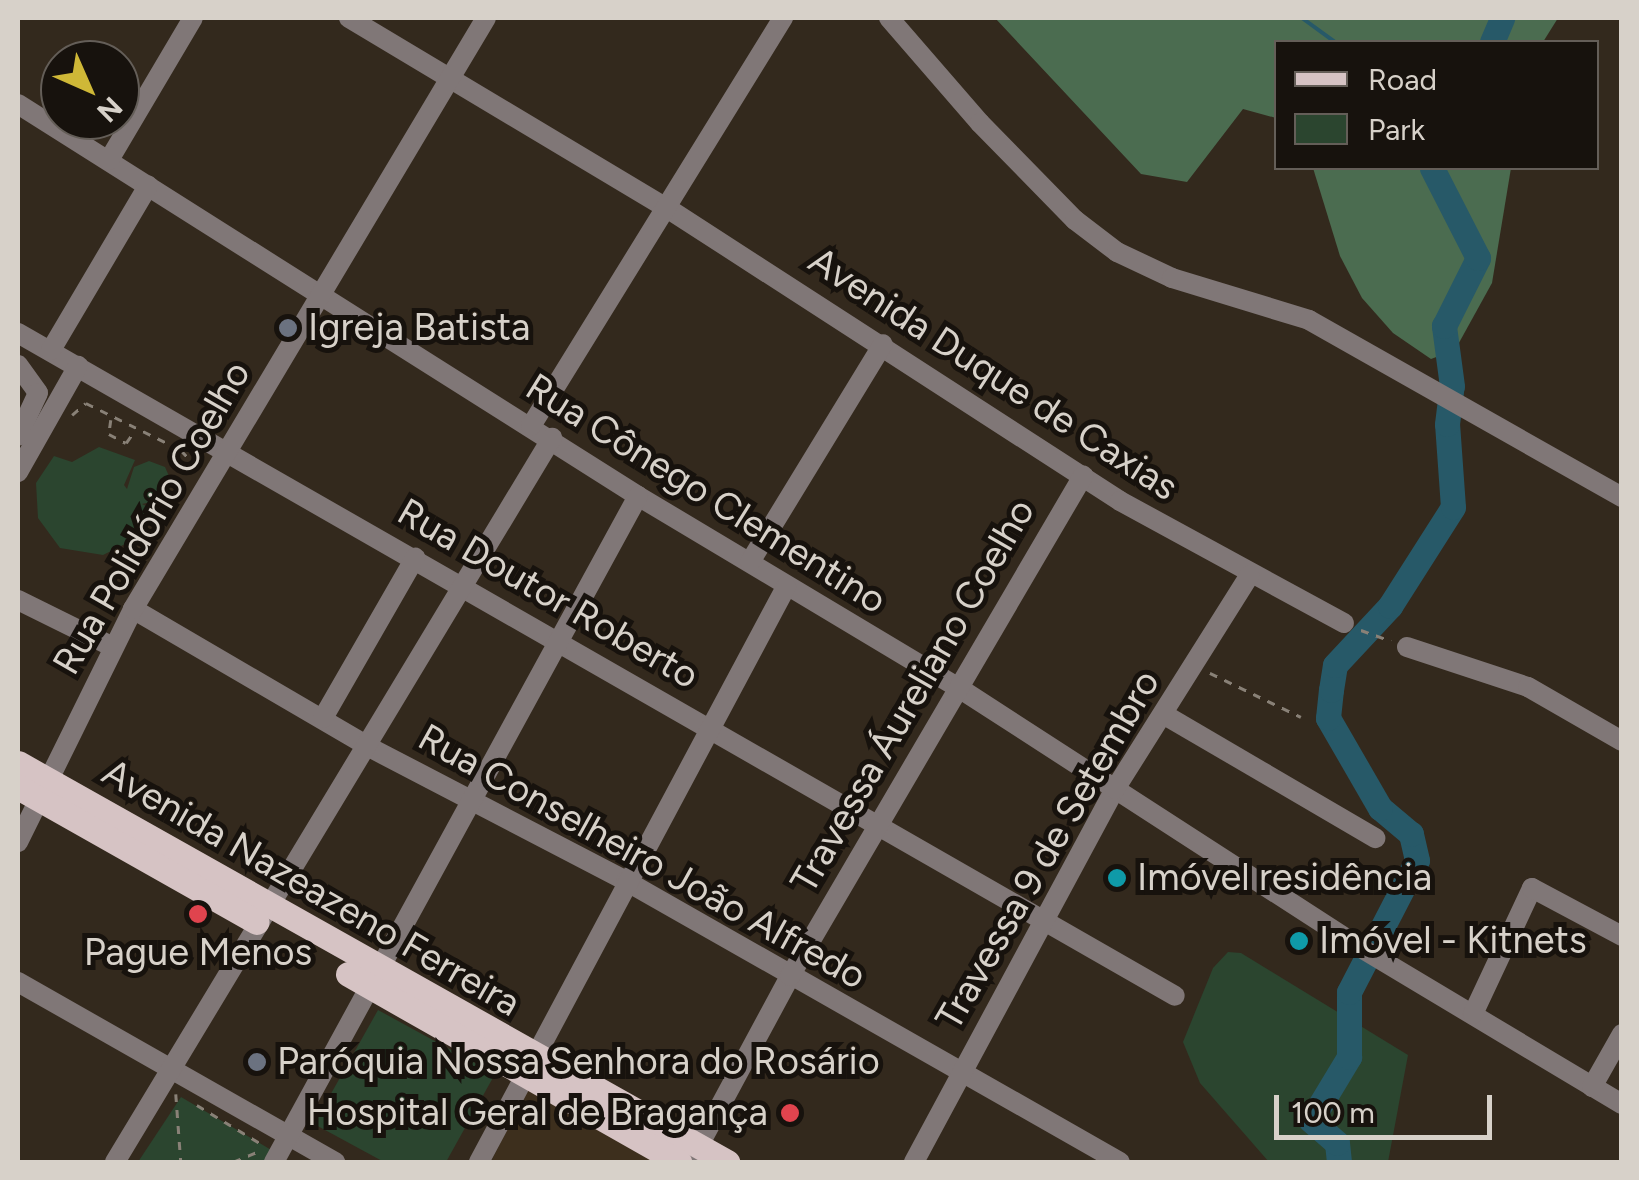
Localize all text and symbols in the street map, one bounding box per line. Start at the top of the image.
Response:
north arrow [40,40,140,140]
legend [1274,40,1599,170]
text: Road [1368,61,1437,98]
text: N [90,90,129,129]
text: Park [1368,111,1425,148]
street label: Avenida Duque de Caxias [800,238,1186,510]
place label: Igreja Batista [308,305,530,351]
marker: Igreja Batista [277,317,299,339]
street label: Rua Polidório Coelho [44,353,260,683]
street label: Rua Cônego Clementino [517,364,895,624]
street label: Rua Doutor Roberto [390,489,706,699]
street label: Travessa Áureliano Coelho [782,491,1044,901]
street label: Travessa 9 de Setembro [926,662,1170,1038]
street label: Rua Conselheiro João Alfredo [410,715,874,999]
street label: Avenida Nazeazeno Ferreira [94,750,528,1026]
place label: Imóvel residência [1137,855,1432,901]
marker: Imóvel residência [1106,867,1128,889]
marker: Pague Menos [187,903,209,925]
place label: Imóvel - Kitnets [1319,918,1587,964]
place label: Pague Menos [84,930,312,976]
marker: Imóvel - Kitnets [1288,930,1310,952]
place label: Paróquia Nossa Senhora do Rosário [277,1039,880,1085]
marker: Paróquia Nossa Senhora do Rosário [246,1051,268,1073]
scale bar [1279,1075,1496,1137]
place label: Hospital Geral de Bragança [307,1090,768,1136]
text: 100 m [1291,1094,1375,1131]
marker: Hospital Geral de Bragança [777,1100,803,1126]

